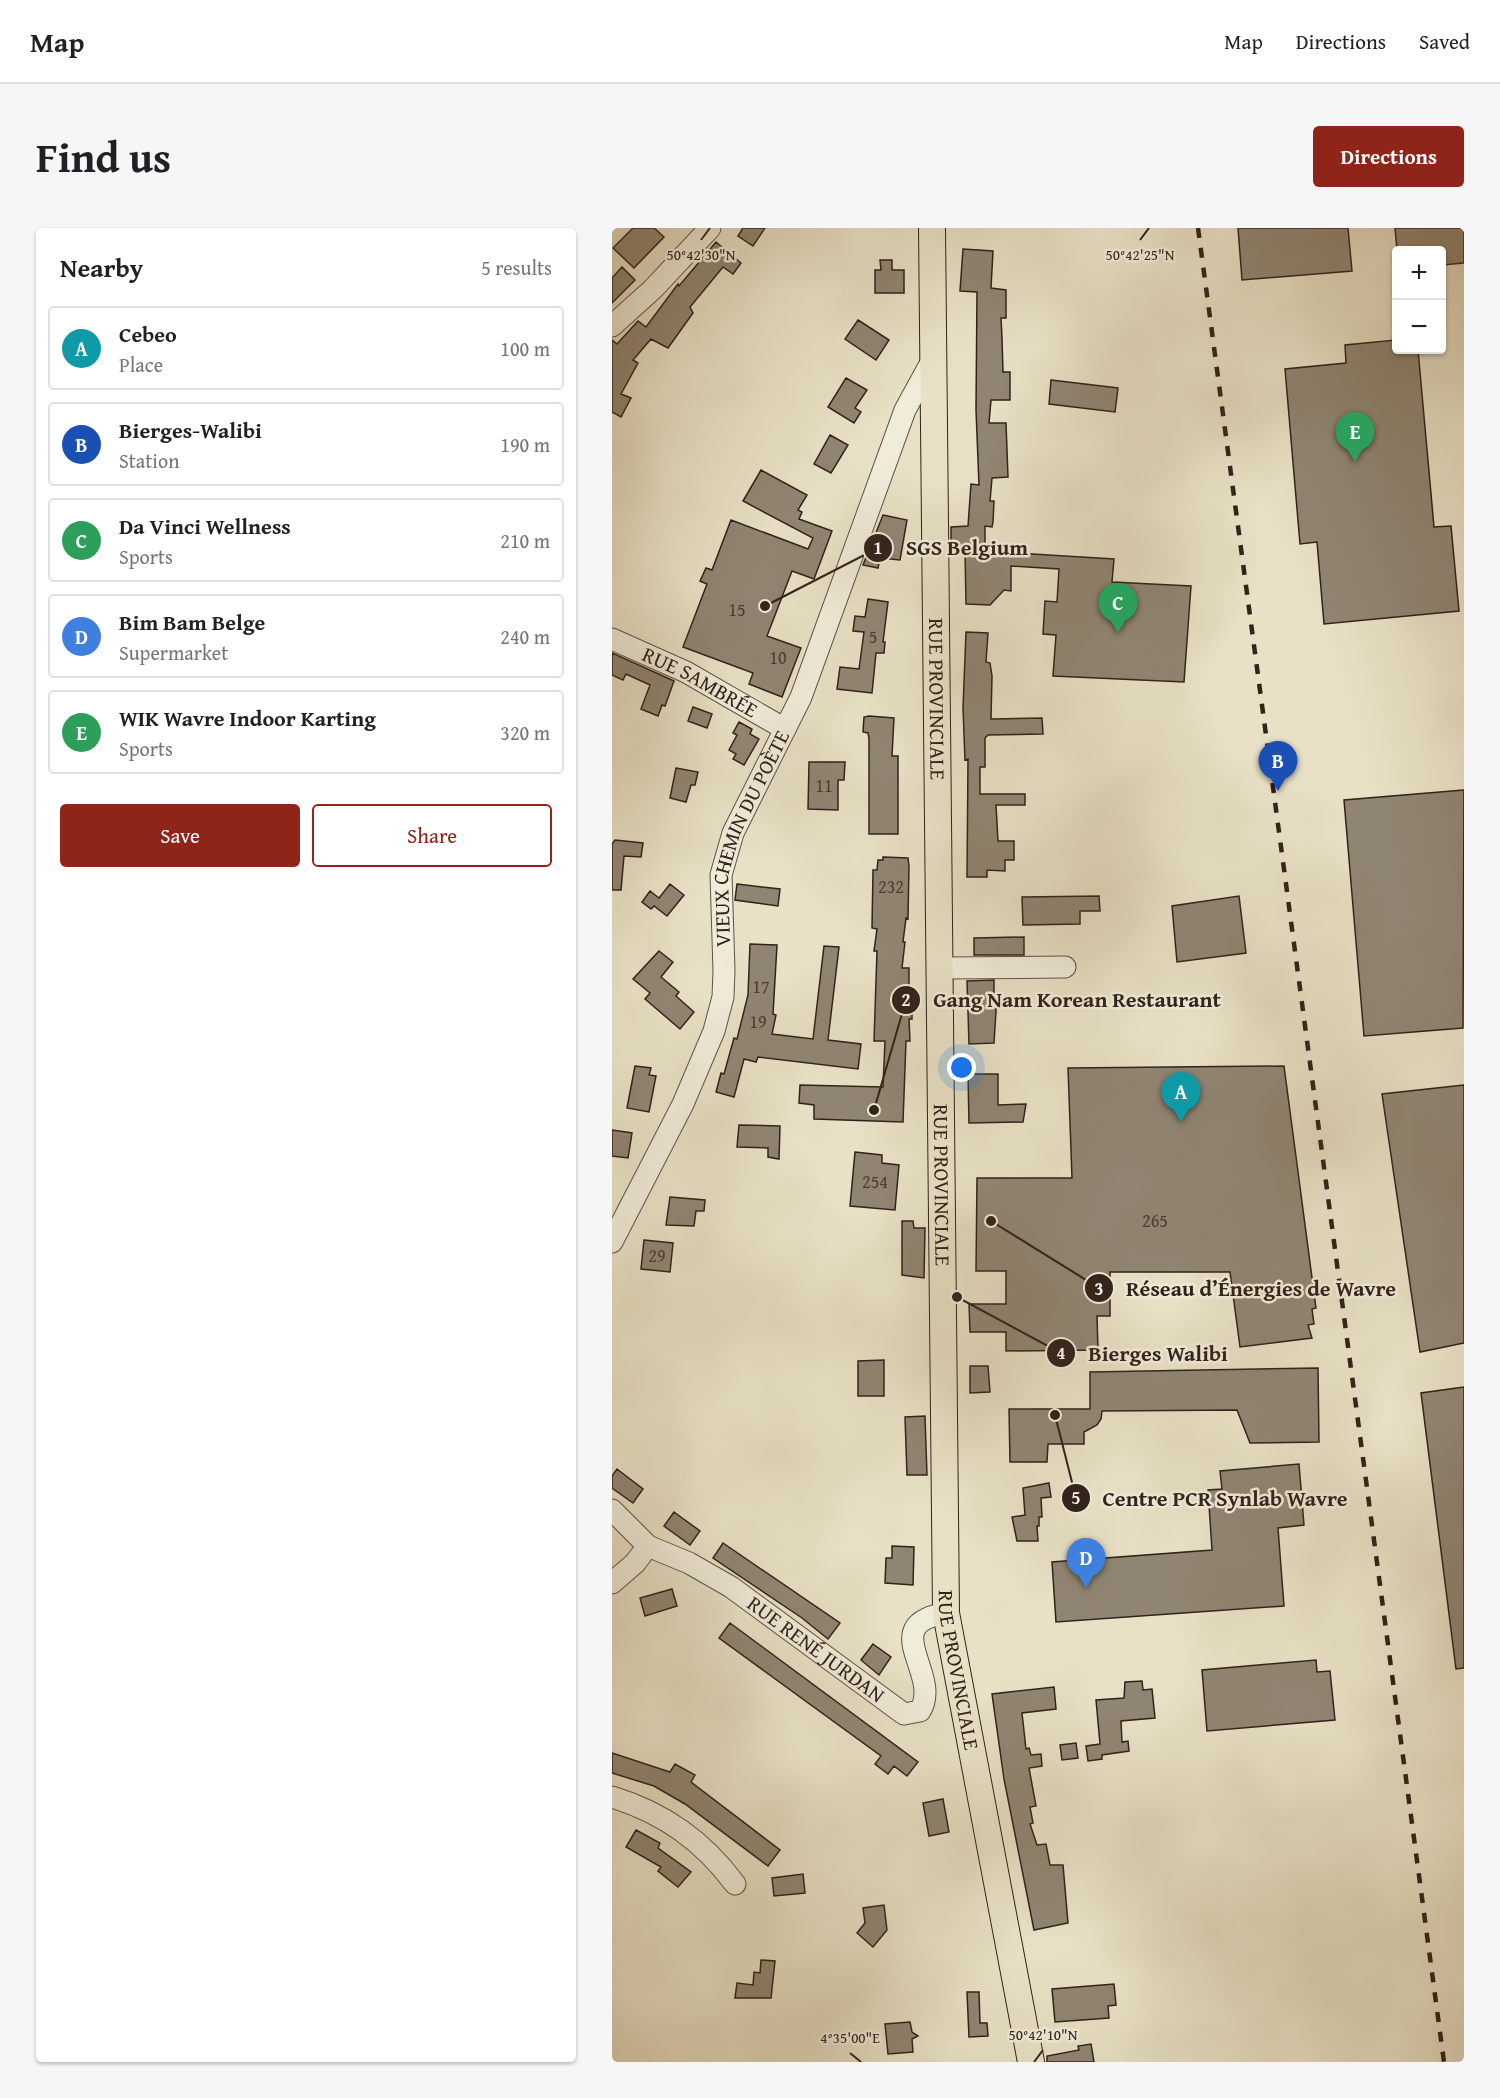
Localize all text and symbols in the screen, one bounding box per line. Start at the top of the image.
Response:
text: Map [30,21,84,62]
text: Map [1224,26,1263,57]
text: Directions [1296,26,1386,57]
text: Saved [1419,26,1470,57]
text: Find us [36,126,171,187]
button: Directions [1313,126,1464,187]
text: 50°42'30"N [667,244,736,265]
text: 50°42'25"N [1106,244,1175,265]
map controls [1392,246,1446,354]
button: + [1392,246,1446,300]
text: Nearby [60,248,143,287]
text: 5 results [481,253,552,282]
button: − [1392,300,1446,354]
text: Cebeo [119,318,177,350]
text: A [75,334,88,363]
text: 100 m [500,334,550,363]
text: Place [119,350,163,379]
pin: E [1336,412,1374,462]
text: Bierges-Walibi [119,414,262,446]
text: B [75,430,88,459]
text: 190 m [500,430,550,459]
text: Station [119,446,179,475]
text: Da Vinci Wellness [119,510,291,542]
text: C [76,526,87,555]
text: 210 m [500,526,550,555]
callout: SGS Belgium [863,528,1040,568]
text: SGS Belgium [906,531,1028,563]
text: 1 [873,534,883,561]
text: Sports [119,542,173,571]
pin: C [1098,584,1138,633]
house number: 15 [728,596,746,623]
text: Bim Bam Belge [119,606,265,638]
street label: RUE PROVINCIALE [921,618,954,781]
text: D [75,622,88,651]
text: 240 m [500,622,550,651]
house number: 5 [869,623,877,650]
text: Supermarket [119,638,228,667]
street label: RUE SAMBRÉE [638,639,764,725]
house number: 10 [769,644,787,671]
text: WIK Wavre Indoor Karting [119,702,376,734]
text: E [76,718,87,747]
text: 320 m [500,718,550,747]
street label: VIEUX CHEMIN DU POÈTE [705,724,797,948]
text: Sports [119,734,173,763]
pin: B [1258,742,1298,791]
house number: 11 [815,772,833,799]
button: Save [60,804,300,867]
button: Share [312,804,552,867]
house number: 232 [878,873,904,900]
house number: 17 [752,973,770,1000]
callout: Gang Nam Korean Restaurant [891,980,1233,1020]
text: Gang Nam Korean Restaurant [933,983,1222,1015]
text: 2 [901,986,911,1013]
house number: 19 [749,1008,767,1035]
your location [947,1053,976,1082]
pin: A [1162,1072,1200,1122]
street label: RUE PROVINCIALE [926,1104,958,1267]
house number: 254 [862,1168,888,1195]
house number: 265 [1142,1207,1168,1234]
house number: 29 [648,1242,666,1269]
callout: Réseau d’Énergies de Wavre [1084,1268,1408,1308]
text: Réseau d’Énergies de Wavre [1126,1272,1396,1304]
text: 3 [1094,1275,1104,1302]
callout: Bierges Walibi [1046,1333,1240,1373]
text: Bierges Walibi [1088,1337,1228,1369]
text: 4 [1056,1339,1066,1366]
callout: Centre PCR Synlab Wavre [1061,1478,1360,1518]
text: Centre PCR Synlab Wavre [1102,1482,1348,1514]
text: 5 [1071,1484,1081,1511]
pin: D [1066,1538,1106,1588]
street label: RUE RENÉ JURDAN [741,1588,892,1710]
street label: RUE PROVINCIALE [931,1590,988,1753]
text: 50°42'10"N [1009,2024,1078,2045]
text: 4°35'00"E [820,2027,880,2048]

